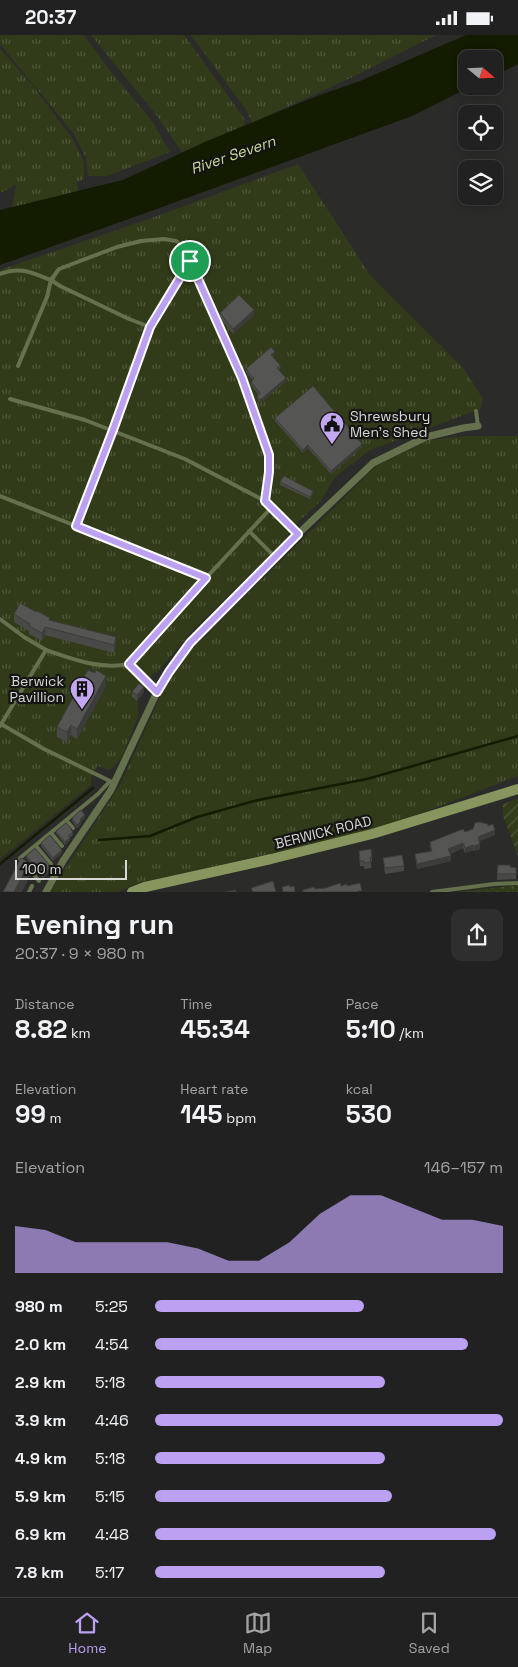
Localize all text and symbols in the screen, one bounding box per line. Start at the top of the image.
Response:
text: 20:37 [25,5,76,30]
north arrow [458,50,502,95]
map controls [458,50,503,205]
button: locate [458,105,503,150]
water label: River Severn [188,131,279,178]
button: layers [458,160,503,205]
pin [169,240,211,282]
icon: arrive [176,247,204,275]
place label: Shrewsbury Men's Shed [350,407,430,441]
public building icon: Shrewsbury Men's Shed [319,411,345,445]
place label: Berwick Pavillion [10,672,64,706]
building icon: Berwick Pavillion [69,676,95,710]
street label: BERWICK ROAD [273,811,373,853]
scale bar [15,857,128,880]
text: 100 m [22,860,61,878]
text: Evening run [15,906,174,942]
button: share [451,909,503,961]
text: 20:37 · 9 × 980 m [15,943,145,964]
text: Distance [15,995,75,1013]
text: Time [180,995,212,1013]
text: Pace [346,995,378,1013]
text: 8.82 [15,1013,67,1045]
text: 45:34 [180,1013,250,1045]
text: 5:10 [346,1013,396,1045]
text: km [67,1024,90,1042]
text: /km [396,1024,424,1042]
text: Elevation [15,1080,76,1098]
text: Heart rate [180,1080,248,1098]
text: kcal [346,1080,373,1098]
text: 99 [15,1098,46,1130]
text: 145 [180,1098,223,1130]
text: 530 [346,1098,392,1130]
text: m [46,1109,62,1127]
text: bpm [223,1109,256,1127]
text: Elevation [15,1157,85,1178]
text: 146–157 m [424,1157,503,1178]
text: 980 m [15,1296,63,1317]
text: 5:25 [95,1296,128,1317]
text: 2.0 km [15,1334,66,1355]
text: 4:54 [95,1334,129,1355]
text: 2.9 km [15,1372,66,1393]
text: 5:18 [95,1372,125,1393]
text: 3.9 km [15,1410,66,1431]
text: 4:46 [95,1410,129,1431]
text: 4.9 km [15,1448,67,1469]
text: 5:18 [95,1448,125,1469]
text: 5.9 km [15,1486,66,1507]
text: 5:15 [95,1486,125,1507]
text: 6.9 km [15,1524,66,1545]
text: 4:48 [95,1524,129,1545]
text: 7.8 km [15,1562,64,1583]
text: 5:17 [95,1562,124,1583]
tab: Home [68,1609,106,1657]
tab: Map [243,1609,272,1657]
tab: Saved [409,1609,450,1657]

